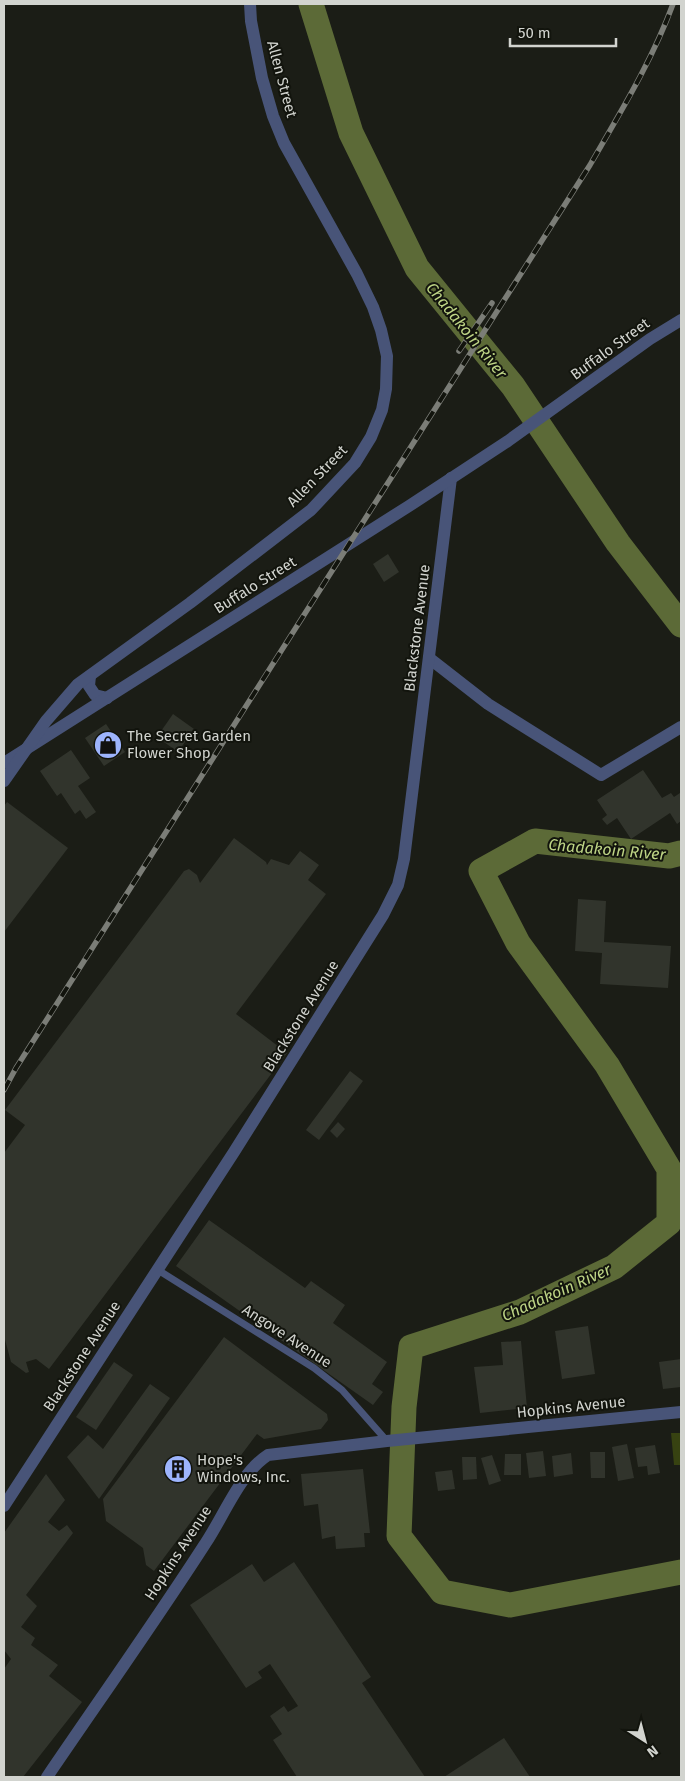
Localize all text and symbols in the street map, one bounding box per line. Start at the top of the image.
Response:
scale bar [510,15,616,47]
text: 50 m [518,24,551,42]
street label: Allen Street [263,39,301,120]
water label: Chadakoin River [422,279,512,383]
street label: Buffalo Street [567,314,654,384]
street label: Allen Street [283,441,351,511]
street label: Buffalo Street [211,552,300,617]
street label: Blackstone Avenue [400,563,434,693]
place label: The Secret Garden Flower Shop [127,727,251,762]
shop icon: The Secret Garden Flower Shop [93,730,123,760]
water label: Chadakoin River [548,835,667,864]
street label: Blackstone Avenue [259,957,343,1075]
water label: Chadakoin River [499,1259,615,1325]
street label: Blackstone Avenue [40,1297,124,1415]
street label: Angove Avenue [239,1300,335,1372]
street label: Hopkins Avenue [516,1392,626,1422]
place label: Hope's Windows, Inc. [197,1451,290,1486]
building icon: Hope's Windows, Inc. [163,1454,193,1484]
street label: Hopkins Avenue [141,1502,215,1604]
north arrow [620,1716,670,1766]
text: N [644,1742,661,1761]

